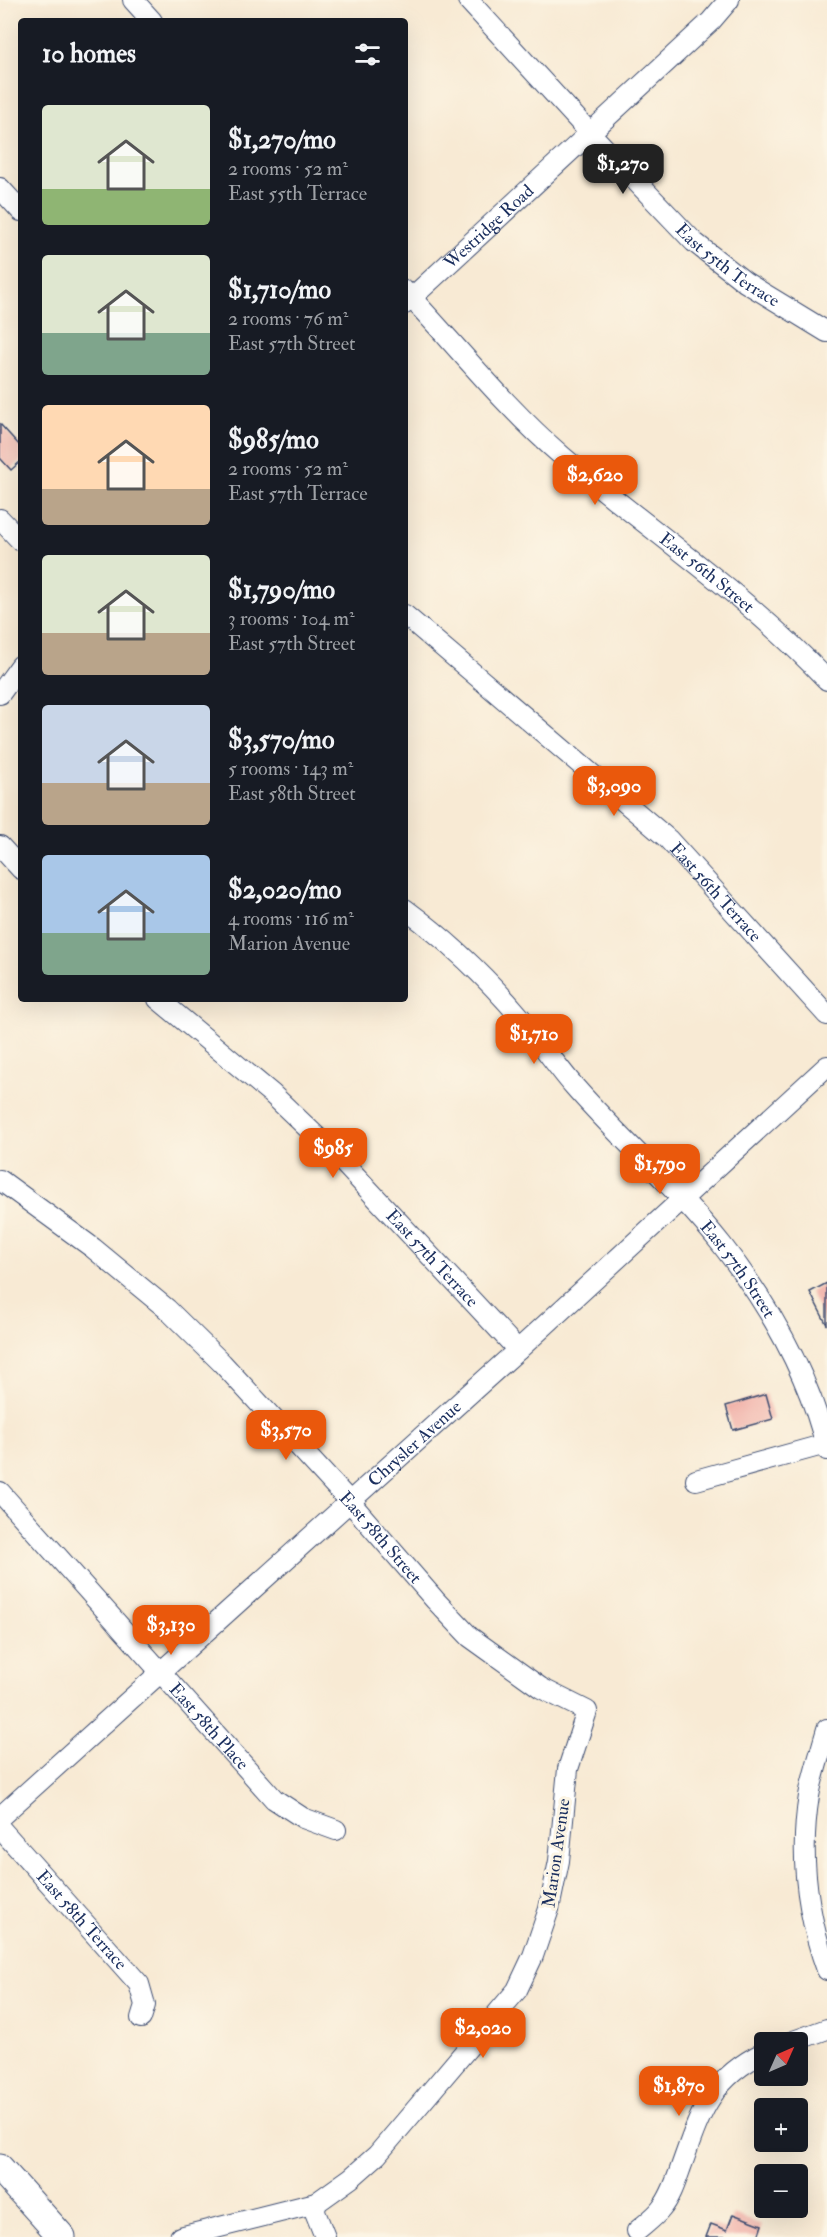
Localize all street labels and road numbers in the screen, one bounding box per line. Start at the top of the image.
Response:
street label: Westridge Road [439,180,539,275]
street label: East 55th Terrace [670,219,784,313]
street label: East 56th Street [655,528,759,618]
street label: East 56th Terrace [665,838,767,947]
street label: East 57th Terrace [381,1205,484,1313]
street label: East 57th Street [695,1216,780,1322]
street label: Chrysler Avenue [363,1395,467,1492]
street label: East 58th Street [334,1487,427,1589]
street label: East 58th Place [164,1678,254,1775]
street label: Marion Avenue [537,1797,576,1909]
street label: East 58th Terrace [31,1866,132,1975]

